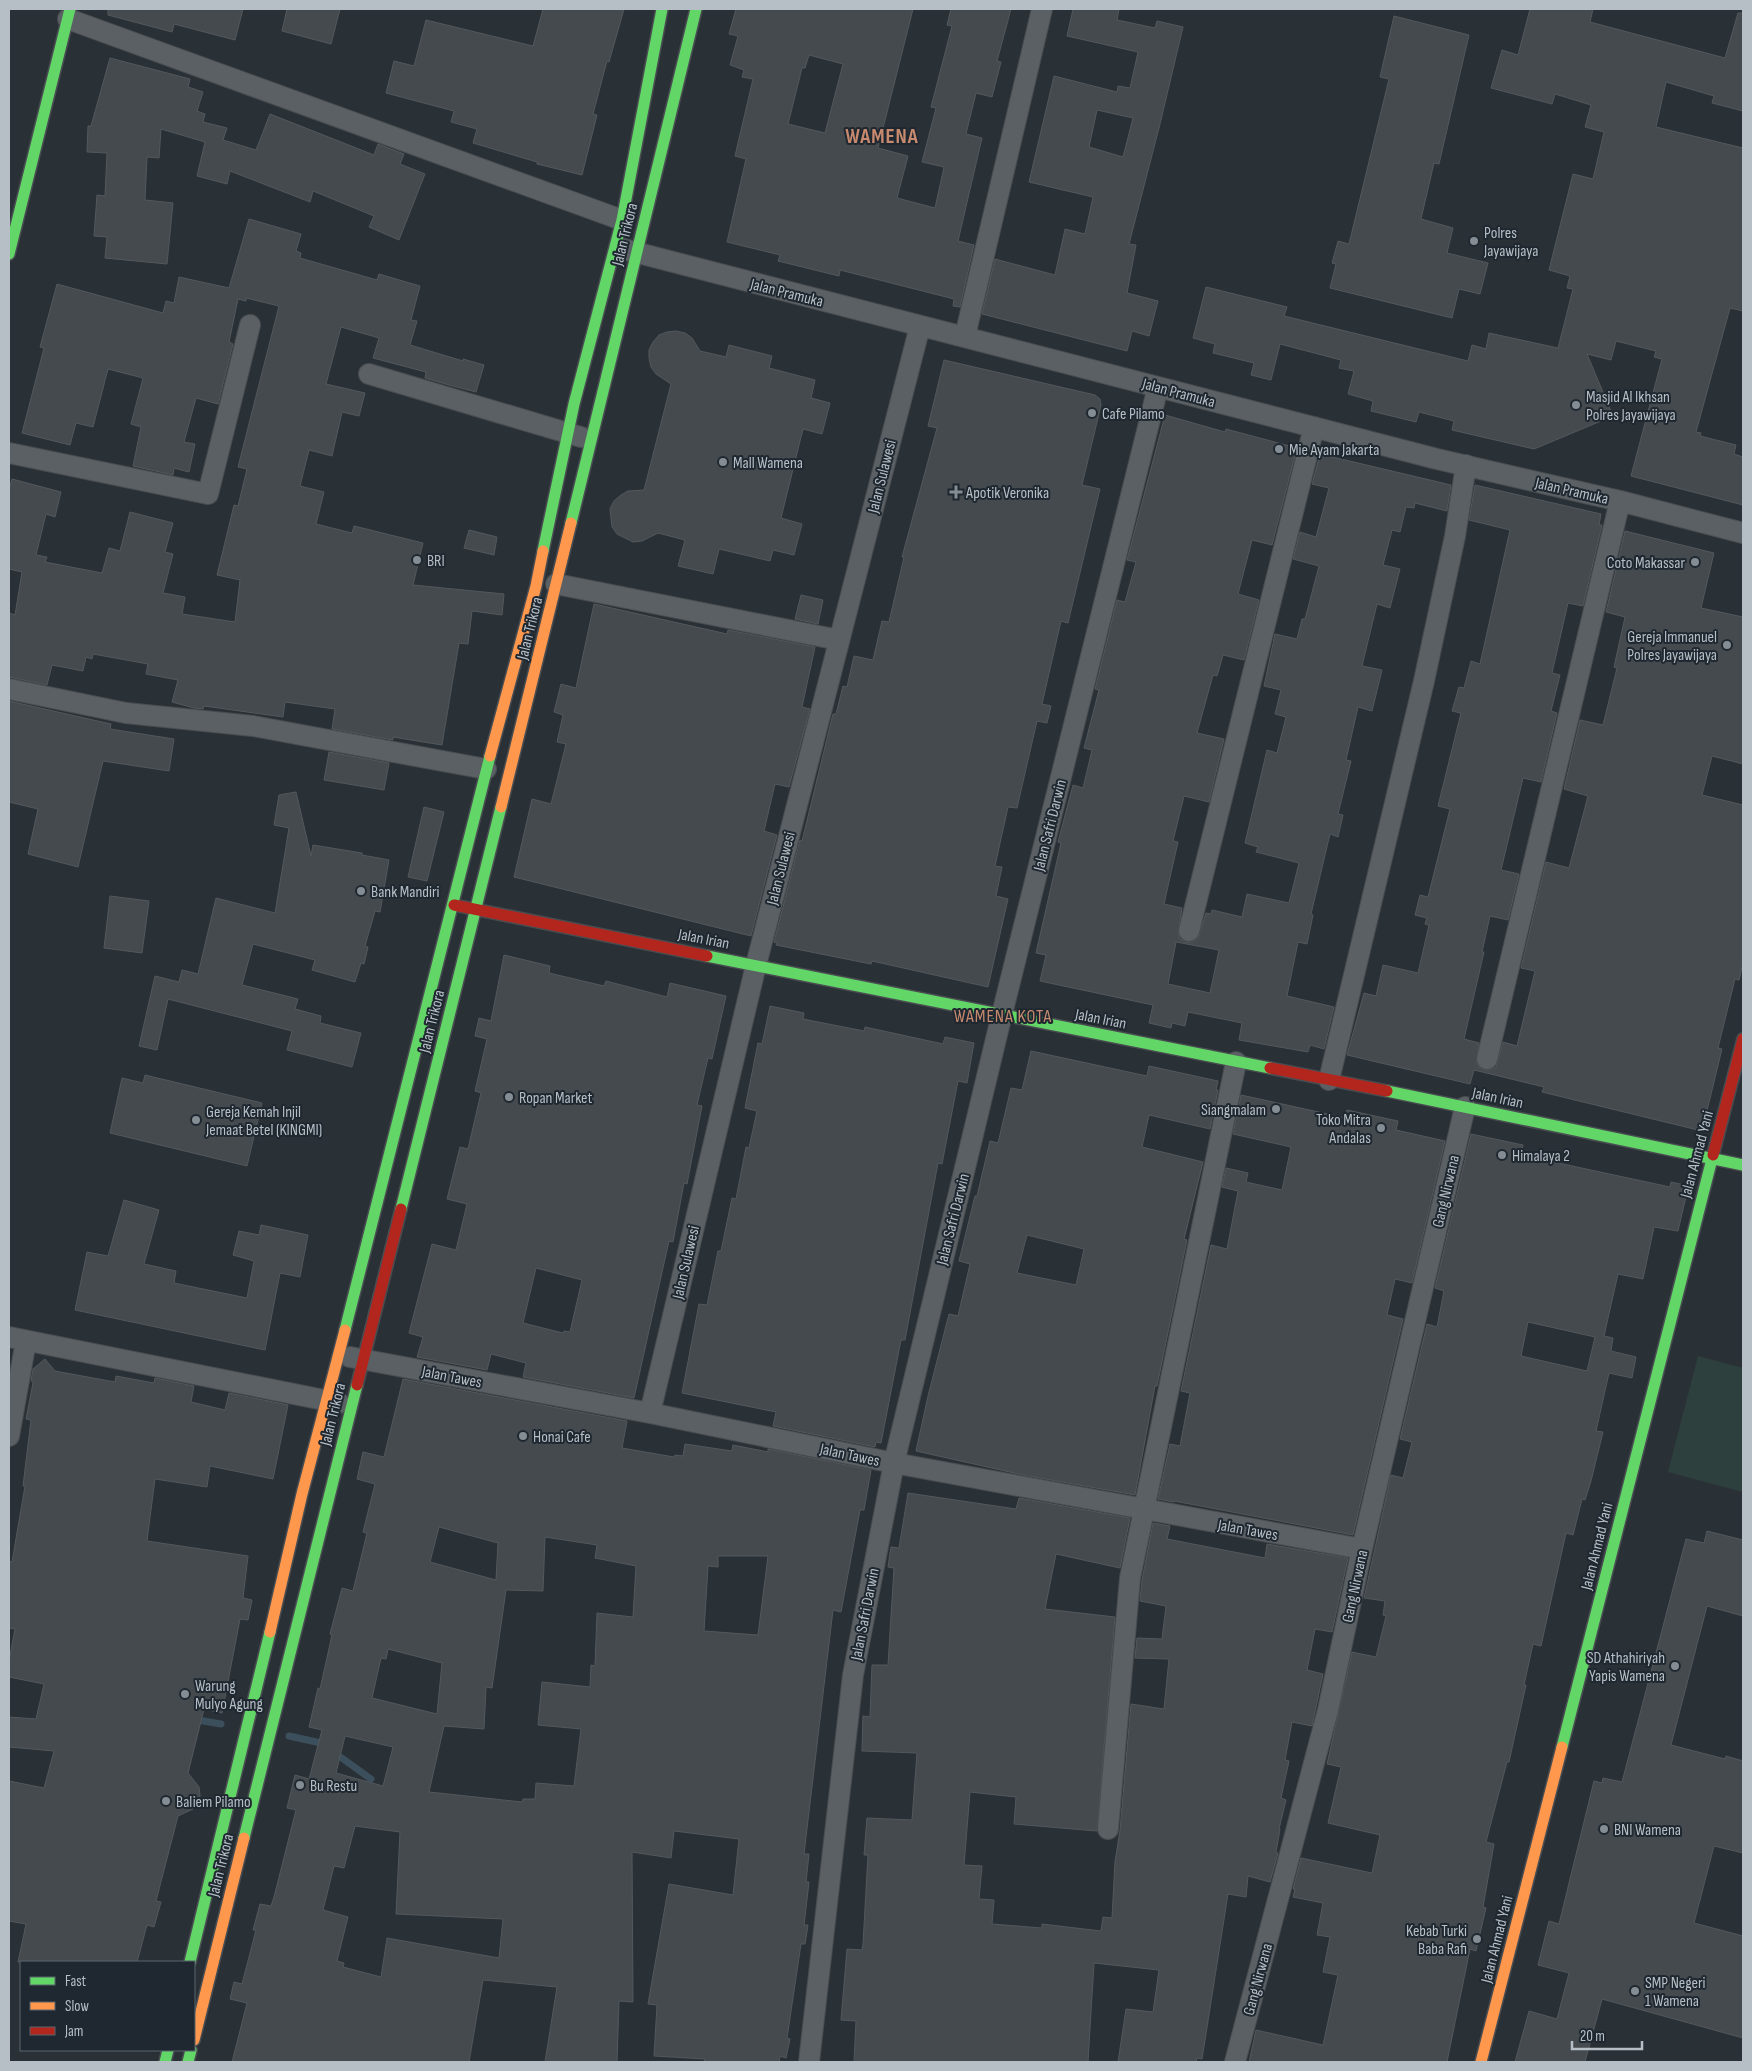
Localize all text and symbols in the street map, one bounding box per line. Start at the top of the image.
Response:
district label: WAMENA [845,124,919,149]
street label: Jalan Trikora [608,201,642,269]
place label: Polres Jayawijaya [1483,224,1538,261]
marker: Polres Jayawijaya [1468,235,1480,247]
street label: Jalan Pramuka [747,275,825,312]
street label: Jalan Pramuka [1139,374,1217,412]
place label: Masjid Al Ikhsan Polres Jayawijaya [1586,388,1676,425]
marker: Masjid Al Ikhsan Polres Jayawijaya [1570,399,1582,411]
place label: Cafe Pilamo [1102,405,1165,424]
marker: Cafe Pilamo [1086,407,1098,419]
street label: Jalan Sulawesi [864,438,901,516]
place label: Mie Ayam Jakarta [1289,441,1379,460]
marker: Mie Ayam Jakarta [1273,443,1285,455]
place label: Mall Wamena [733,454,803,473]
marker: Mall Wamena [717,456,729,468]
street label: Jalan Pramuka [1532,474,1610,509]
place label: Apotik Veronika [965,484,1049,503]
marker: Apotik Veronika [950,486,962,498]
place label: BRI [427,552,445,571]
marker: BRI [411,554,423,566]
place label: Coto Makassar [1607,554,1685,573]
marker: Coto Makassar [1689,556,1701,568]
street label: Jalan Trikora [513,595,547,663]
place label: Gereja Immanuel Polres Jayawijaya [1627,628,1717,665]
marker: Gereja Immanuel Polres Jayawijaya [1721,639,1733,651]
street label: Jalan Safri Darwin [1030,778,1071,874]
street label: Jalan Sulawesi [763,830,800,908]
place label: Bank Mandiri [371,883,440,902]
marker: Bank Mandiri [355,885,367,897]
street label: Jalan Irian [676,925,731,954]
street label: Jalan Trikora [415,988,449,1056]
street label: Jalan Irian [1073,1005,1128,1034]
district label: WAMENA KOTA [954,1006,1052,1027]
street label: Jalan Irian [1469,1084,1525,1113]
place label: Ropan Market [519,1089,592,1108]
marker: Ropan Market [503,1091,515,1103]
place label: Siangmalam [1201,1101,1266,1120]
place label: Gereja Kemah Injil Jemaat Betel (KINGMI) [205,1103,322,1140]
marker: Siangmalam [1270,1103,1282,1115]
street label: Jalan Ahmad Yani [1676,1109,1718,1201]
place label: Toko Mitra Andalas [1316,1111,1371,1148]
marker: Gereja Kemah Injil Jemaat Betel (KINGMI) [190,1114,202,1126]
marker: Toko Mitra Andalas [1375,1122,1387,1134]
place label: Himalaya 2 [1512,1147,1570,1166]
marker: Himalaya 2 [1496,1149,1508,1161]
street label: Gang Nirwana [1429,1153,1464,1229]
street label: Jalan Safri Darwin [933,1172,974,1268]
street label: Jalan Sulawesi [669,1224,704,1302]
street label: Jalan Tawes [419,1362,484,1393]
street label: Jalan Trikora [316,1381,350,1449]
place label: Honai Cafe [533,1428,591,1447]
marker: Honai Cafe [517,1430,529,1442]
street label: Jalan Tawes [817,1440,882,1471]
street label: Jalan Ahmad Yani [1577,1501,1618,1593]
street label: Jalan Tawes [1215,1516,1279,1545]
street label: Gang Nirwana [1339,1548,1372,1624]
street label: Jalan Safri Darwin [847,1567,884,1663]
place label: SD Athahiriyah Yapis Wamena [1587,1649,1665,1686]
marker: SD Athahiriyah Yapis Wamena [1669,1660,1681,1672]
place label: Warung Mulyo Agung [195,1677,263,1714]
marker: Warung Mulyo Agung [179,1688,191,1700]
place label: Bu Restu [310,1777,357,1796]
marker: Bu Restu [294,1779,306,1791]
place label: Baliem Pilamo [176,1793,251,1812]
marker: Baliem Pilamo [160,1795,172,1807]
place label: BNI Wamena [1614,1821,1681,1840]
marker: BNI Wamena [1598,1823,1610,1835]
street label: Jalan Trikora [204,1832,238,1900]
street label: Jalan Ahmad Yani [1477,1894,1518,1986]
place label: Kebab Turki Baba Rafi [1406,1922,1467,1959]
marker: Kebab Turki Baba Rafi [1471,1933,1483,1945]
street label: Gang Nirwana [1240,1941,1277,2017]
legend [20,1961,195,2051]
text: Fast [65,1972,87,1991]
place label: SMP Negeri 1 Wamena [1645,1974,1706,2011]
marker: SMP Negeri 1 Wamena [1629,1985,1641,1997]
text: Slow [65,1997,89,2016]
scale bar [1572,2018,1642,2050]
text: Jam [64,2022,83,2041]
text: 20 m [1580,2027,1605,2046]

